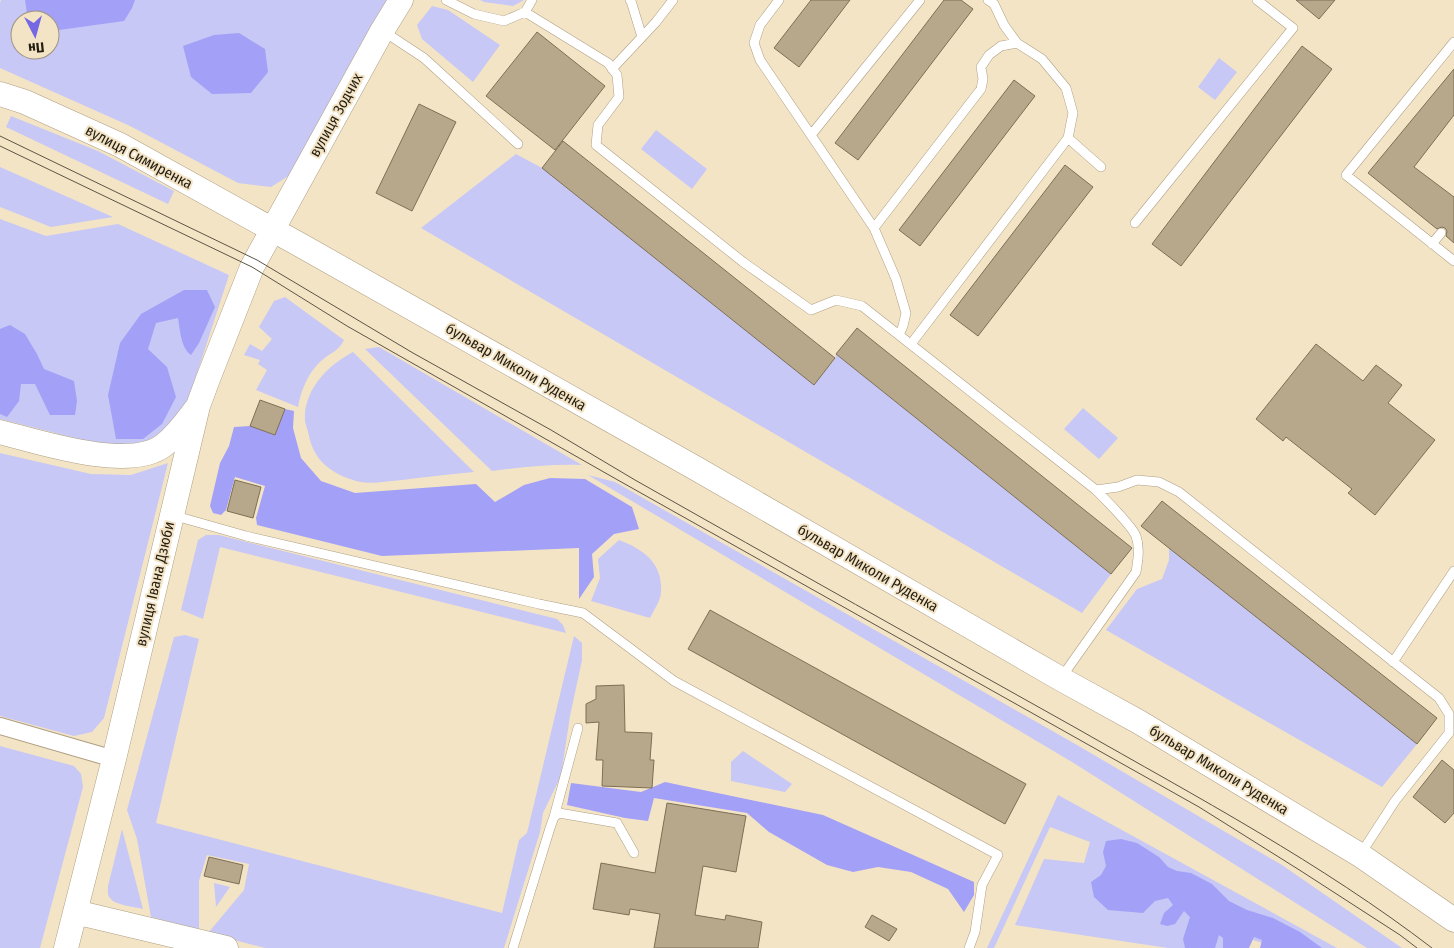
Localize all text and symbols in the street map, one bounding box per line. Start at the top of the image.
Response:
north arrow [10,10,60,60]
text: Пн [28,38,45,57]
street label: вулиця Зодчих [306,70,367,160]
street label: вулиця Симиренка [82,121,196,193]
street label: бульвар Миколи Руденка [443,319,589,415]
street label: вулиця Івана Дзюби [132,520,178,648]
street label: бульвар Миколи Руденка [795,520,941,616]
street label: бульвар Миколи Руденка [1146,721,1292,819]

